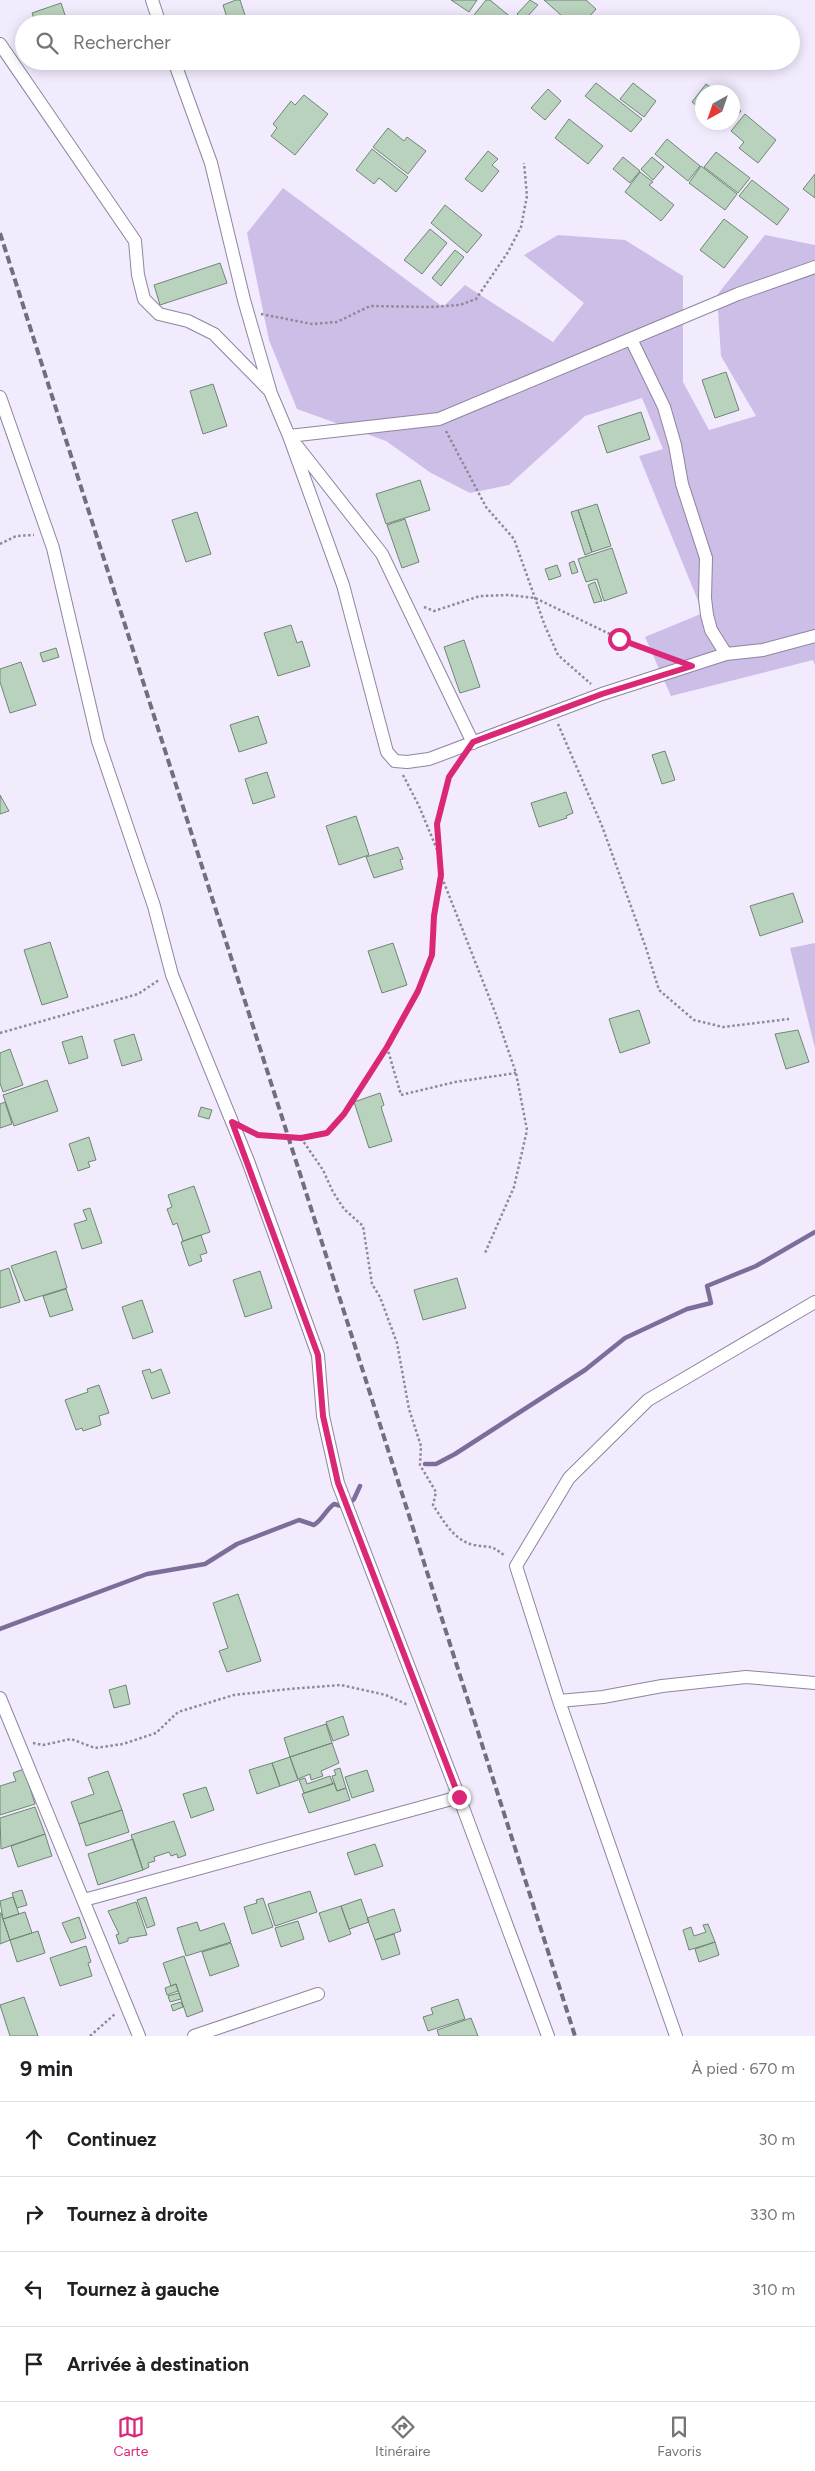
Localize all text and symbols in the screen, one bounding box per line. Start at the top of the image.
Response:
search box [15,15,800,70]
icon: search [33,29,61,57]
text: Rechercher [73,31,171,54]
north arrow [695,85,740,130]
route start [608,628,631,651]
route end [448,1786,471,1809]
text: 9 min [20,2056,73,2081]
text: À pied · 670 m [691,2059,795,2078]
icon: ahead [20,2125,48,2153]
text: Continuez [67,2128,156,2151]
text: 30 m [758,2130,795,2149]
icon: right [20,2200,48,2228]
text: Tournez à droite [67,2203,208,2226]
text: 330 m [750,2205,795,2224]
icon: left [20,2275,48,2303]
text: Tournez à gauche [67,2278,219,2301]
text: 310 m [752,2280,795,2299]
icon: arrive [20,2350,48,2378]
text: Arrivée à destination [67,2353,249,2376]
tab: Carte [113,2413,148,2460]
tab: Itinéraire [375,2413,430,2460]
tab: Favoris [657,2413,702,2460]

